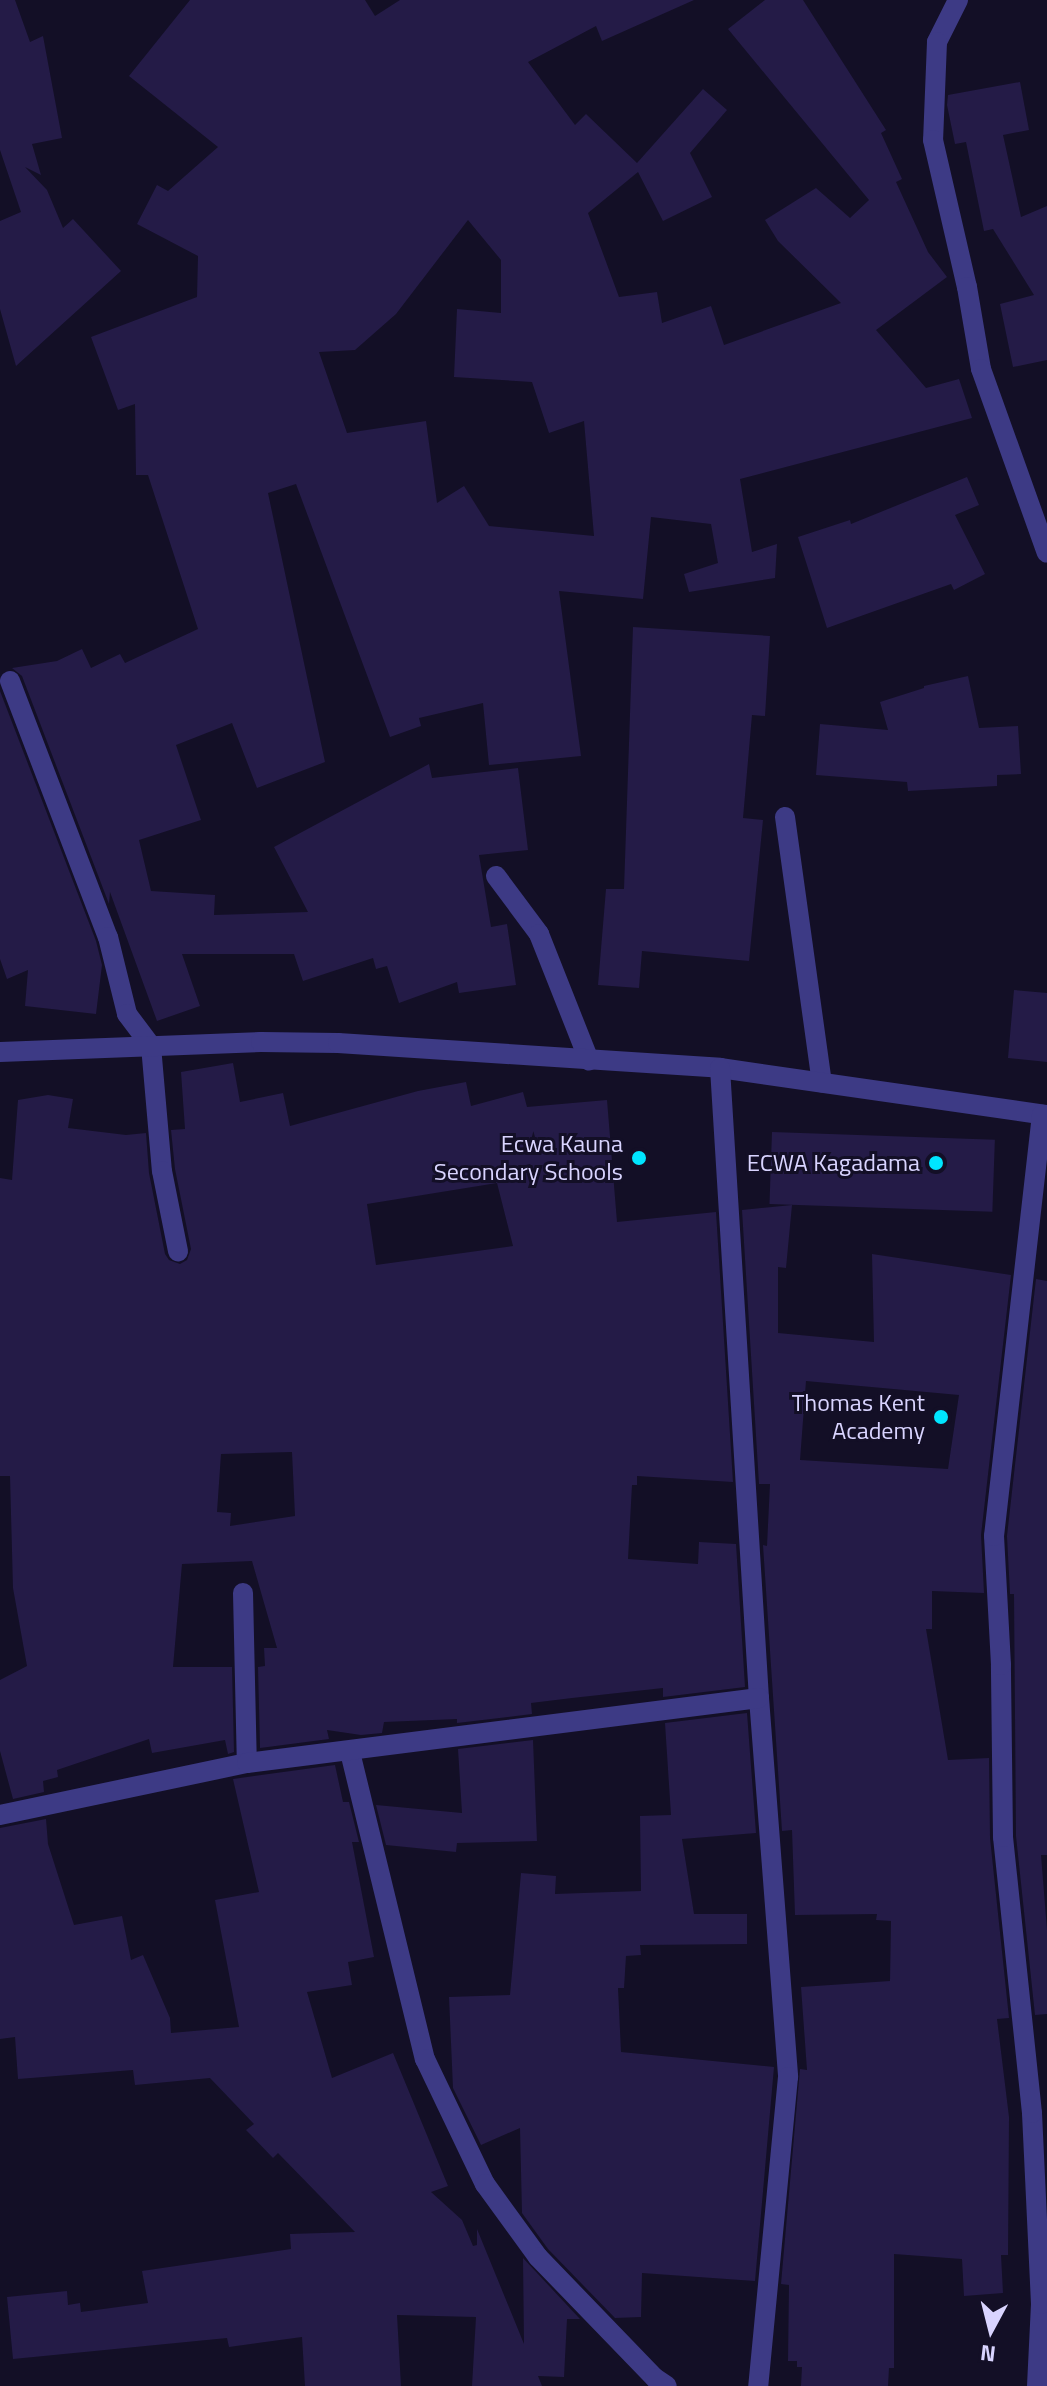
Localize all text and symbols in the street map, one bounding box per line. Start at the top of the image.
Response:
place label: Ecwa Kauna Secondary Schools [434,1130,623,1186]
marker: Ecwa Kauna Secondary Schools [630,1149,648,1167]
place label: ECWA Kagadama [747,1149,920,1177]
marker: ECWA Kagadama [927,1154,945,1172]
place label: Thomas Kent Academy [792,1389,925,1445]
marker: Thomas Kent Academy [932,1408,950,1426]
north arrow [951,2290,1031,2370]
text: N [978,2336,998,2372]

